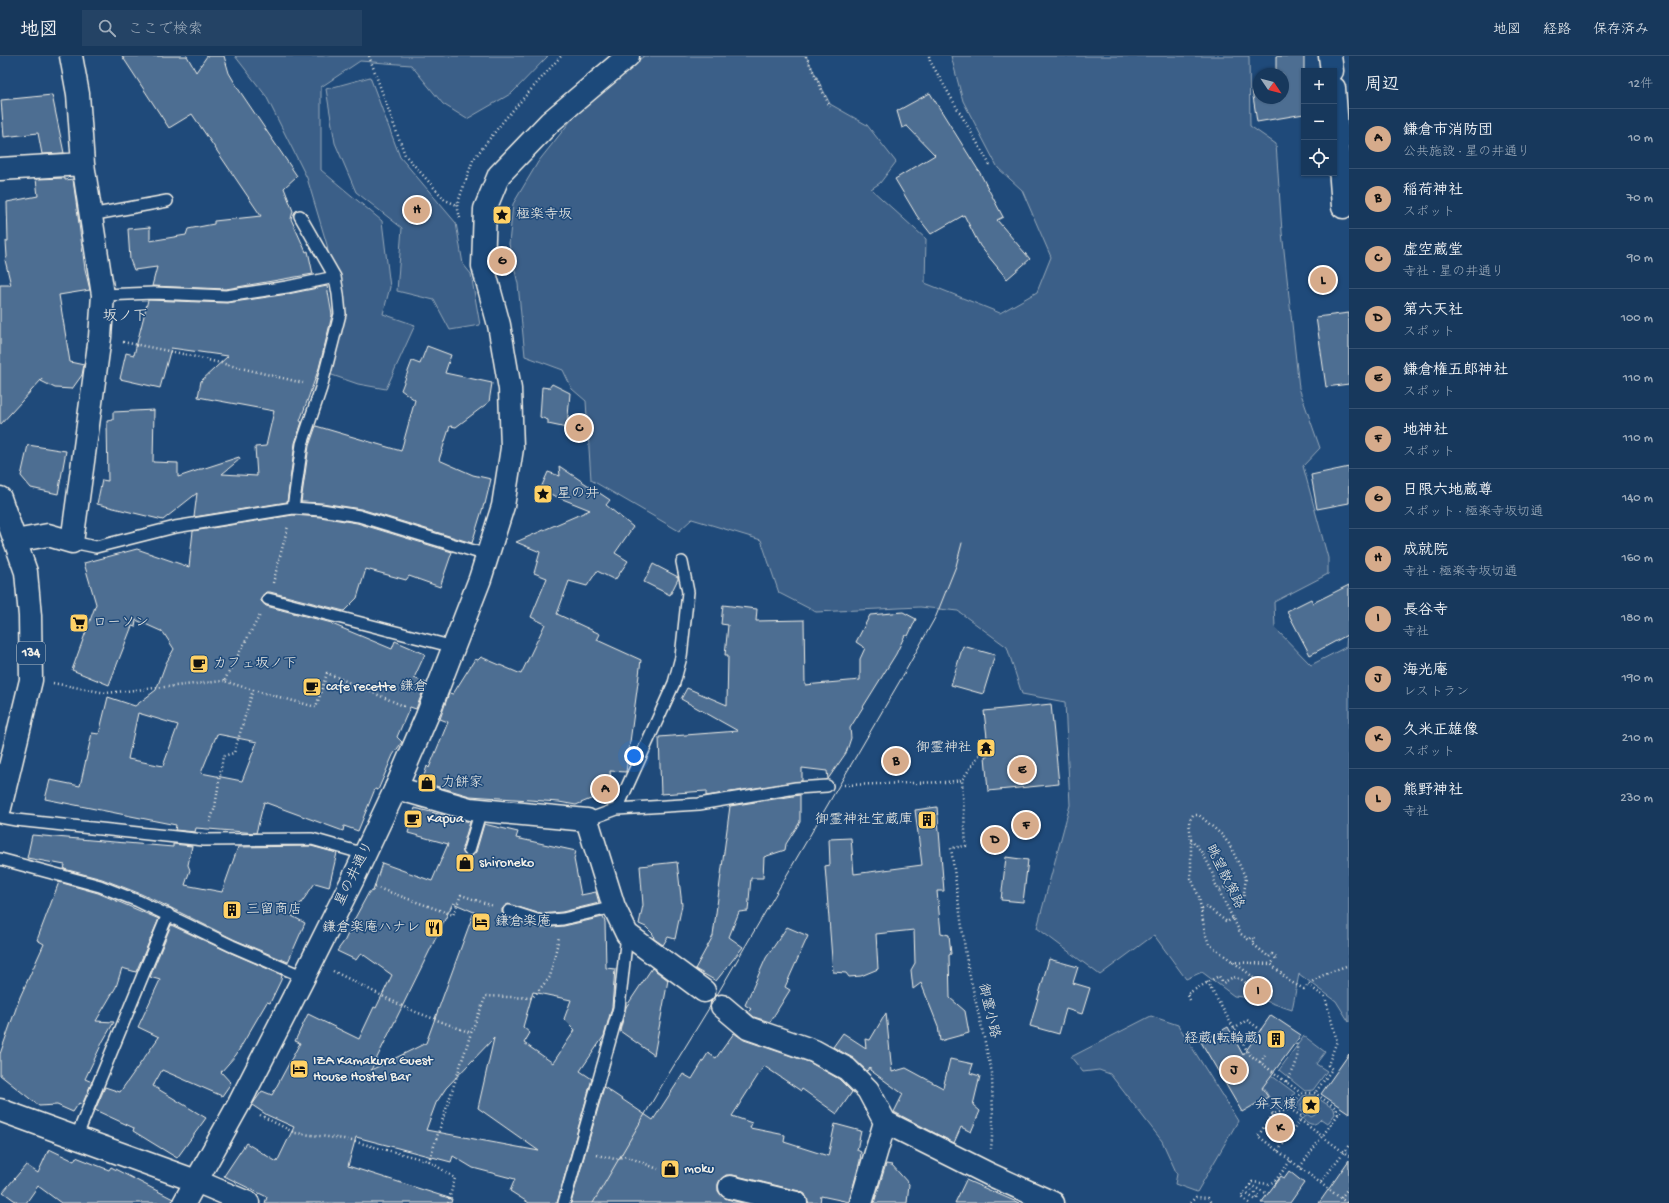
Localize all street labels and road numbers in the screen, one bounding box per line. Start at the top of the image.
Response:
road number: 134 [17,642,45,664]
street label: 星の井通り [332,839,378,909]
street label: 眺望散策路 [1201,842,1247,912]
street label: 御霊小路 [973,982,1003,1040]

